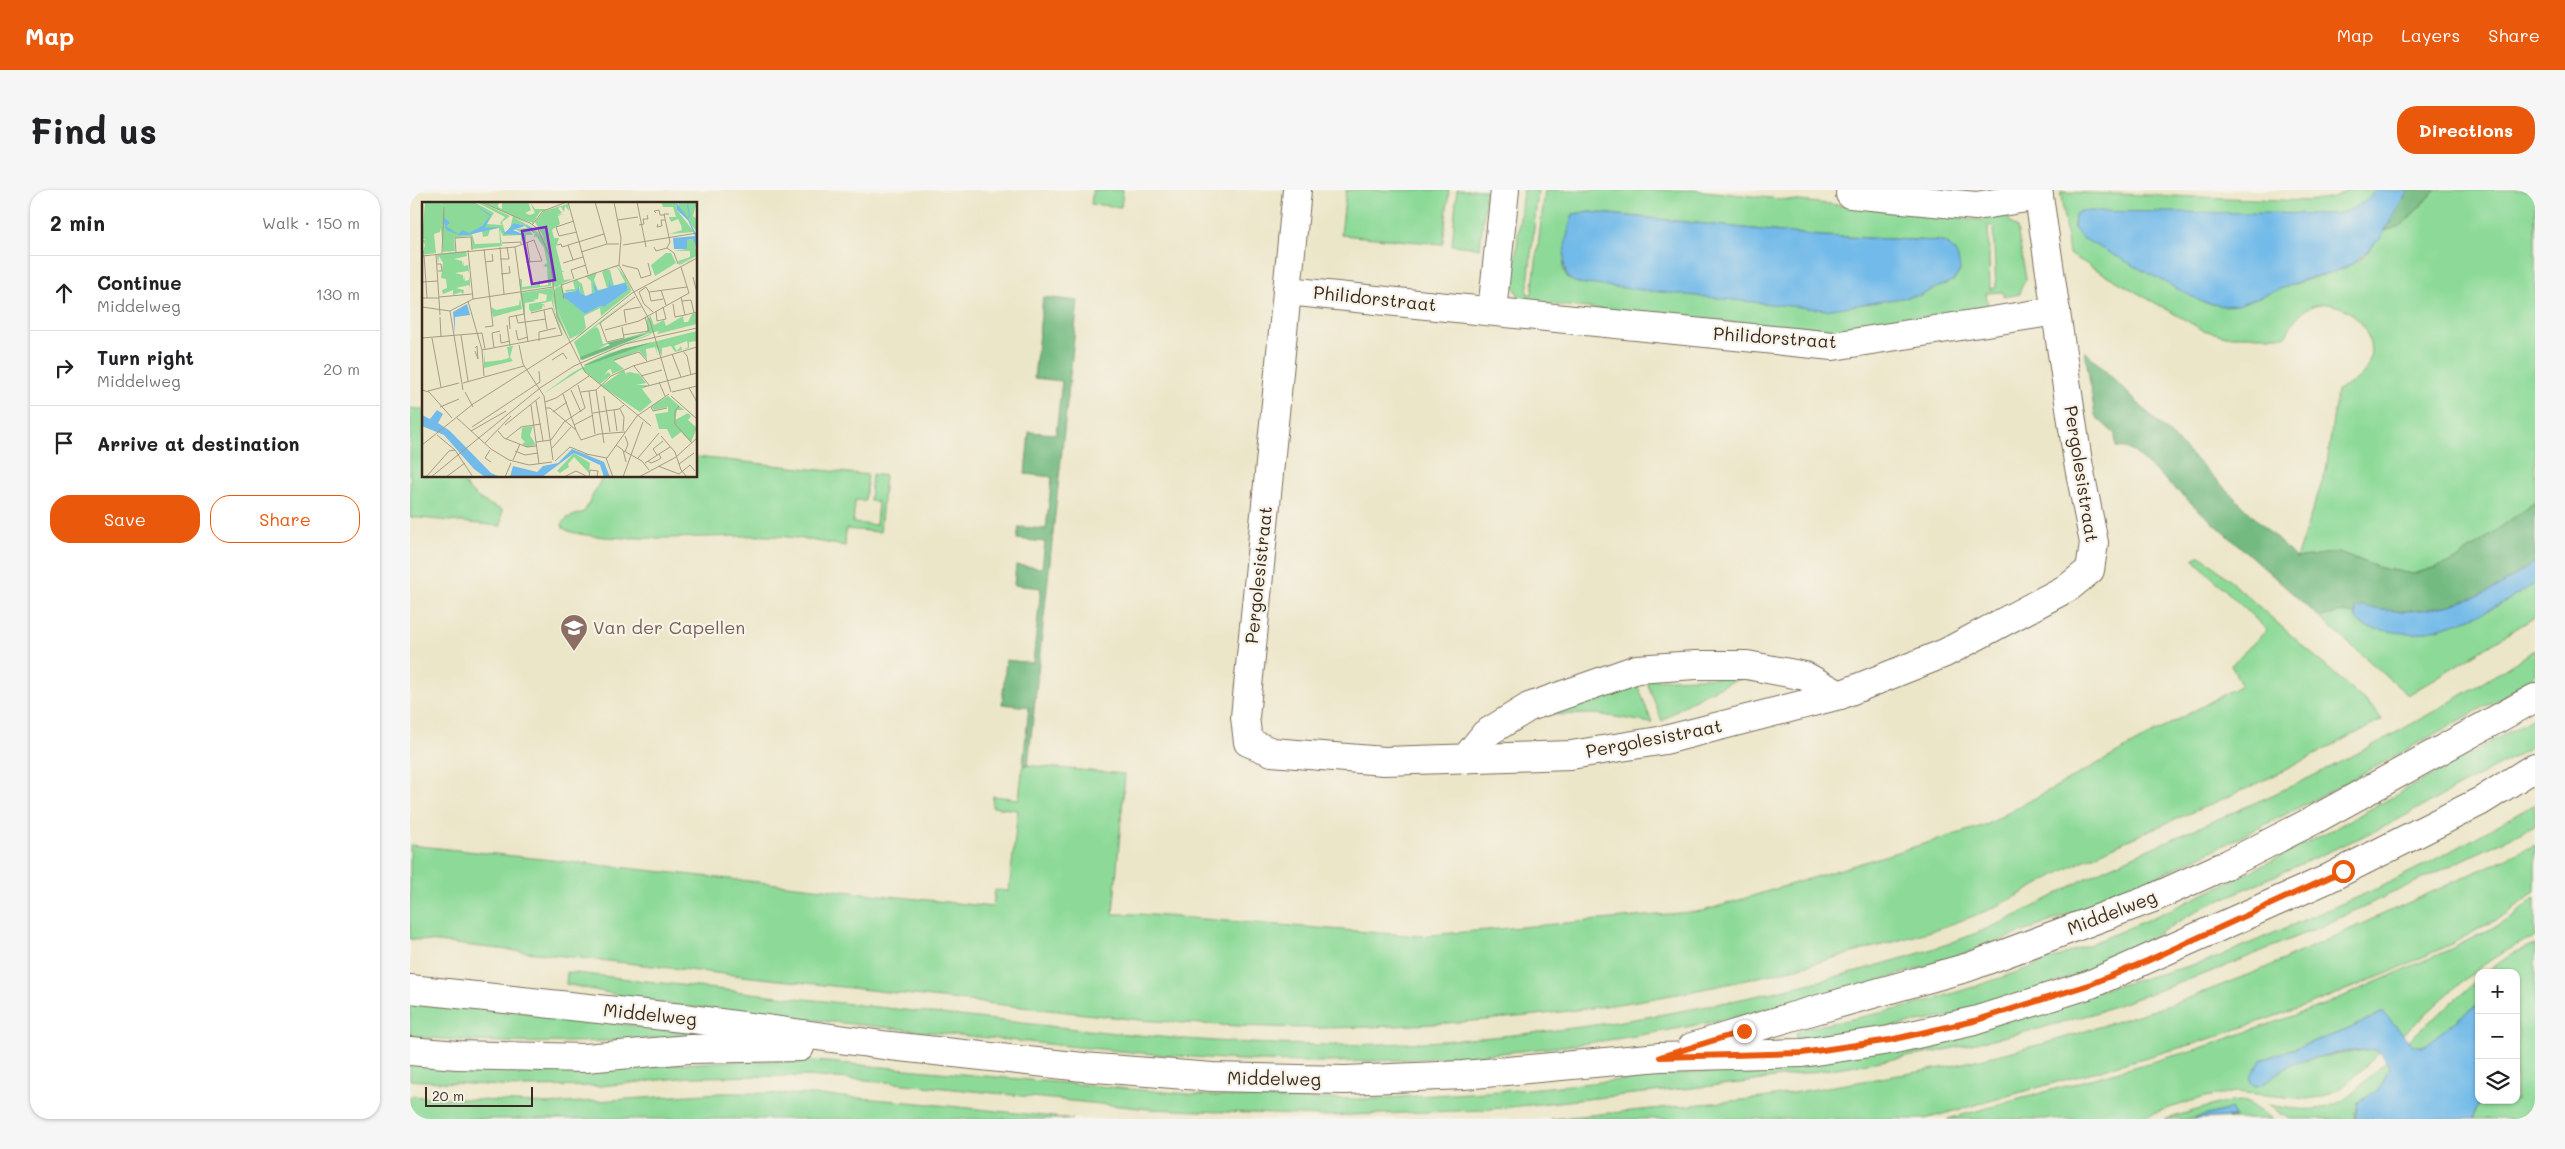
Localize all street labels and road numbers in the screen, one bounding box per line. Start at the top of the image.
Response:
street label: Philidorstraat [1312,280,1438,316]
street label: Philidorstraat [1712,321,1838,353]
street label: Pergolesistraat [2059,404,2105,544]
street label: Pergolesistraat [1239,505,1277,645]
street label: Pergolesistraat [1584,713,1724,763]
street label: Middelweg [2064,884,2160,940]
street label: Middelweg [602,997,698,1031]
street label: Middelweg [1227,1065,1321,1091]

